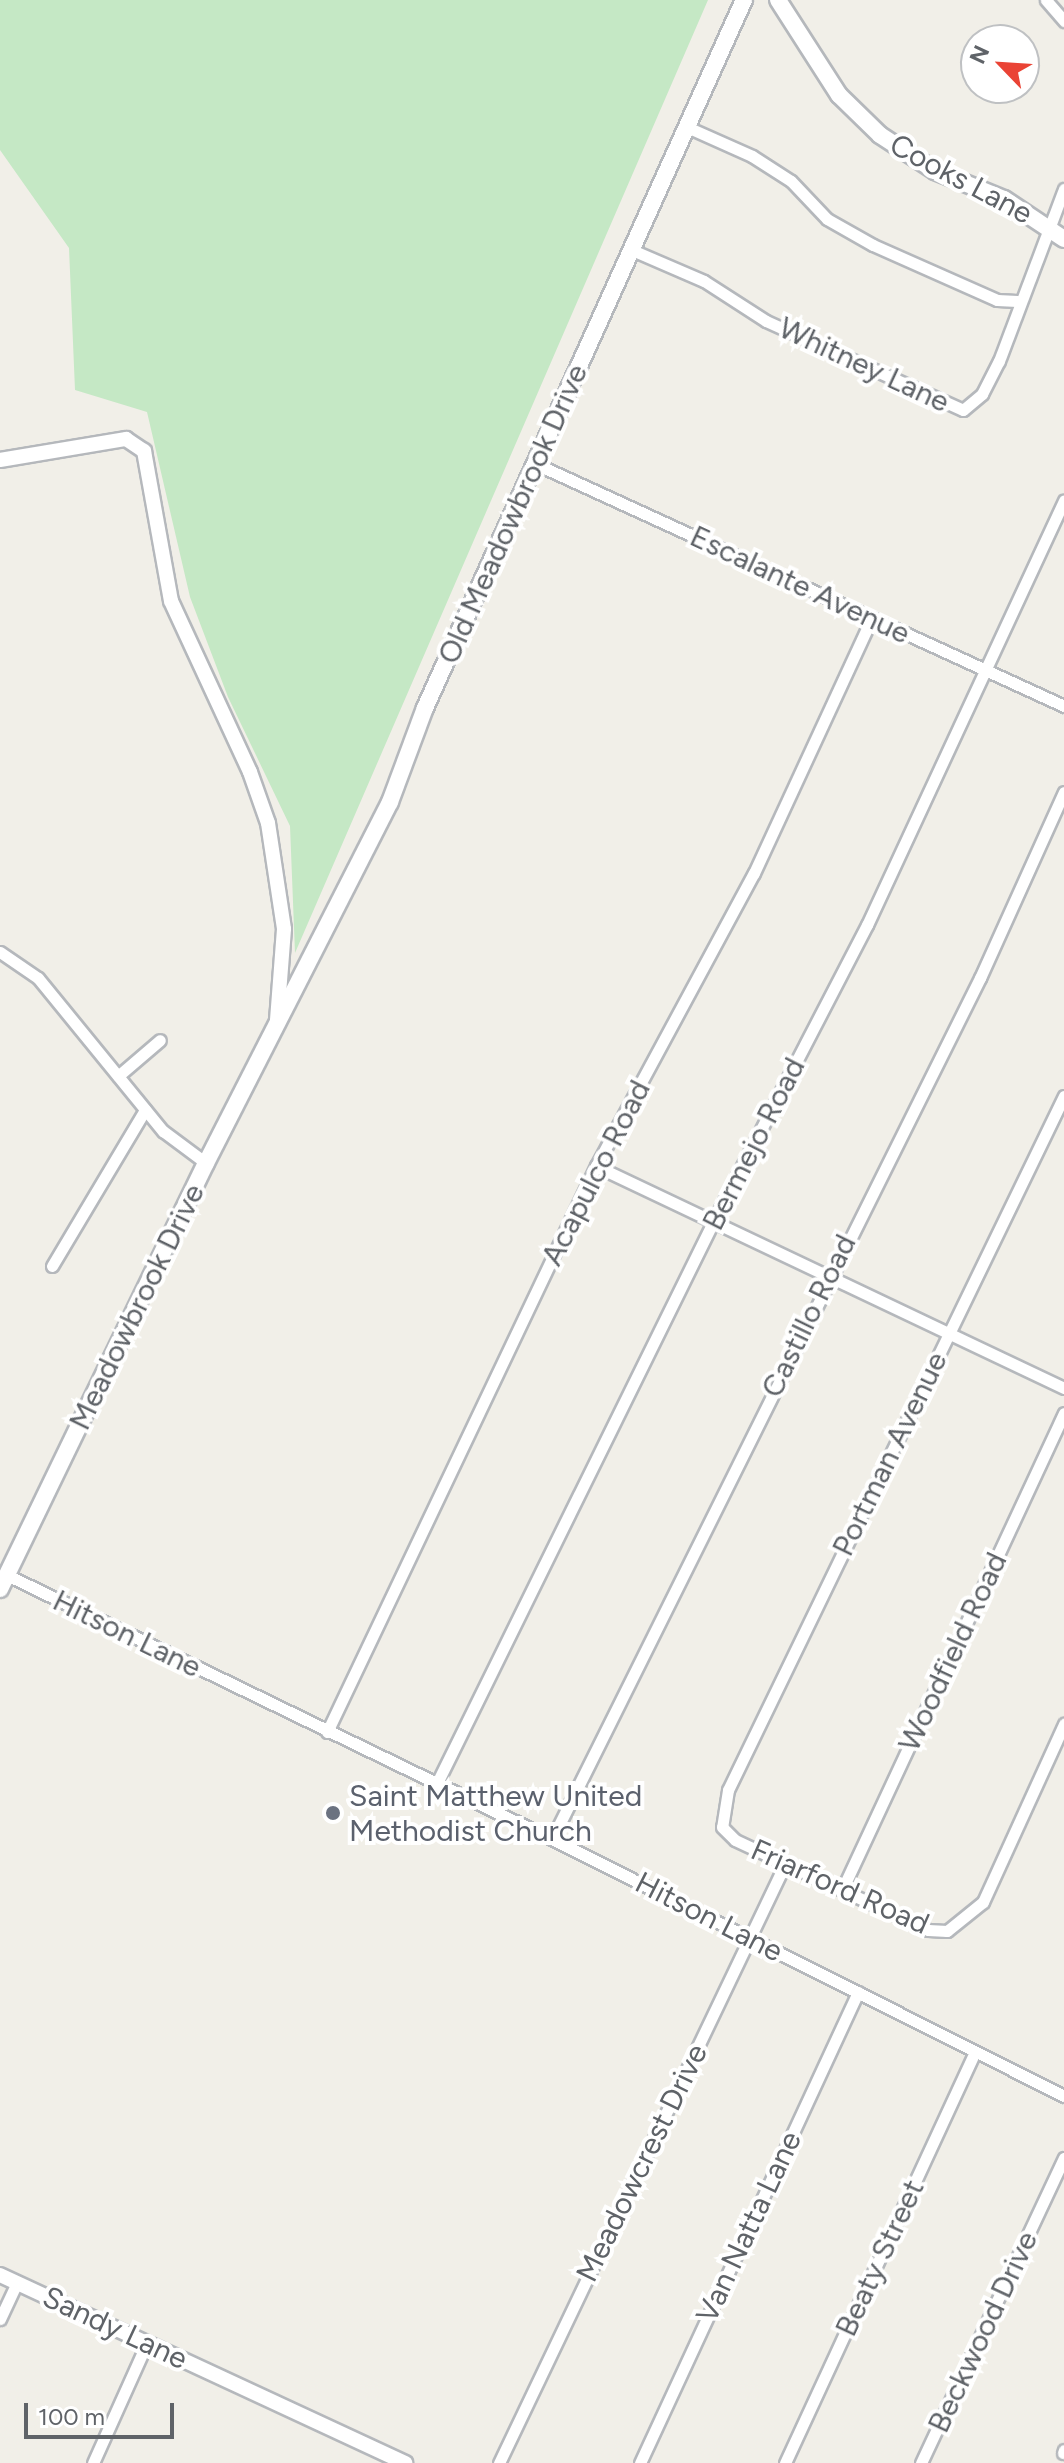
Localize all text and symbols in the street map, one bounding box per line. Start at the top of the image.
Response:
north arrow [960,24,1040,104]
text: N [964,41,995,68]
street label: Cooks Lane [884,126,1038,232]
street label: Whitney Lane [773,310,955,420]
street label: Old Meadowbrook Drive [431,359,595,669]
street label: Escalante Avenue [684,518,916,652]
street label: Bermejo Road [695,1052,813,1236]
street label: Acapulco Road [534,1074,658,1272]
street label: Meadowbrook Drive [62,1178,212,1436]
street label: Castillo Road [754,1229,864,1403]
street label: Portman Avenue [825,1346,955,1562]
street label: Woodfield Road [891,1547,1015,1757]
street label: Hitson Lane [47,1583,207,1685]
place label: Saint Matthew United Methodist Church [349,1778,642,1848]
marker: Saint Matthew United Methodist Church [324,1804,342,1822]
street label: Friarford Road [745,1832,935,1942]
street label: Hitson Lane [629,1865,789,1969]
street label: Meadowcrest Drive [569,2038,715,2288]
street label: Van Natta Lane [689,2126,809,2328]
street label: Beaty Street [828,2174,932,2342]
street label: Beckwood Drive [921,2226,1045,2438]
street label: Sandy Lane [37,2279,193,2377]
scale bar [28,2387,178,2437]
text: 100 m [38,2402,105,2431]

